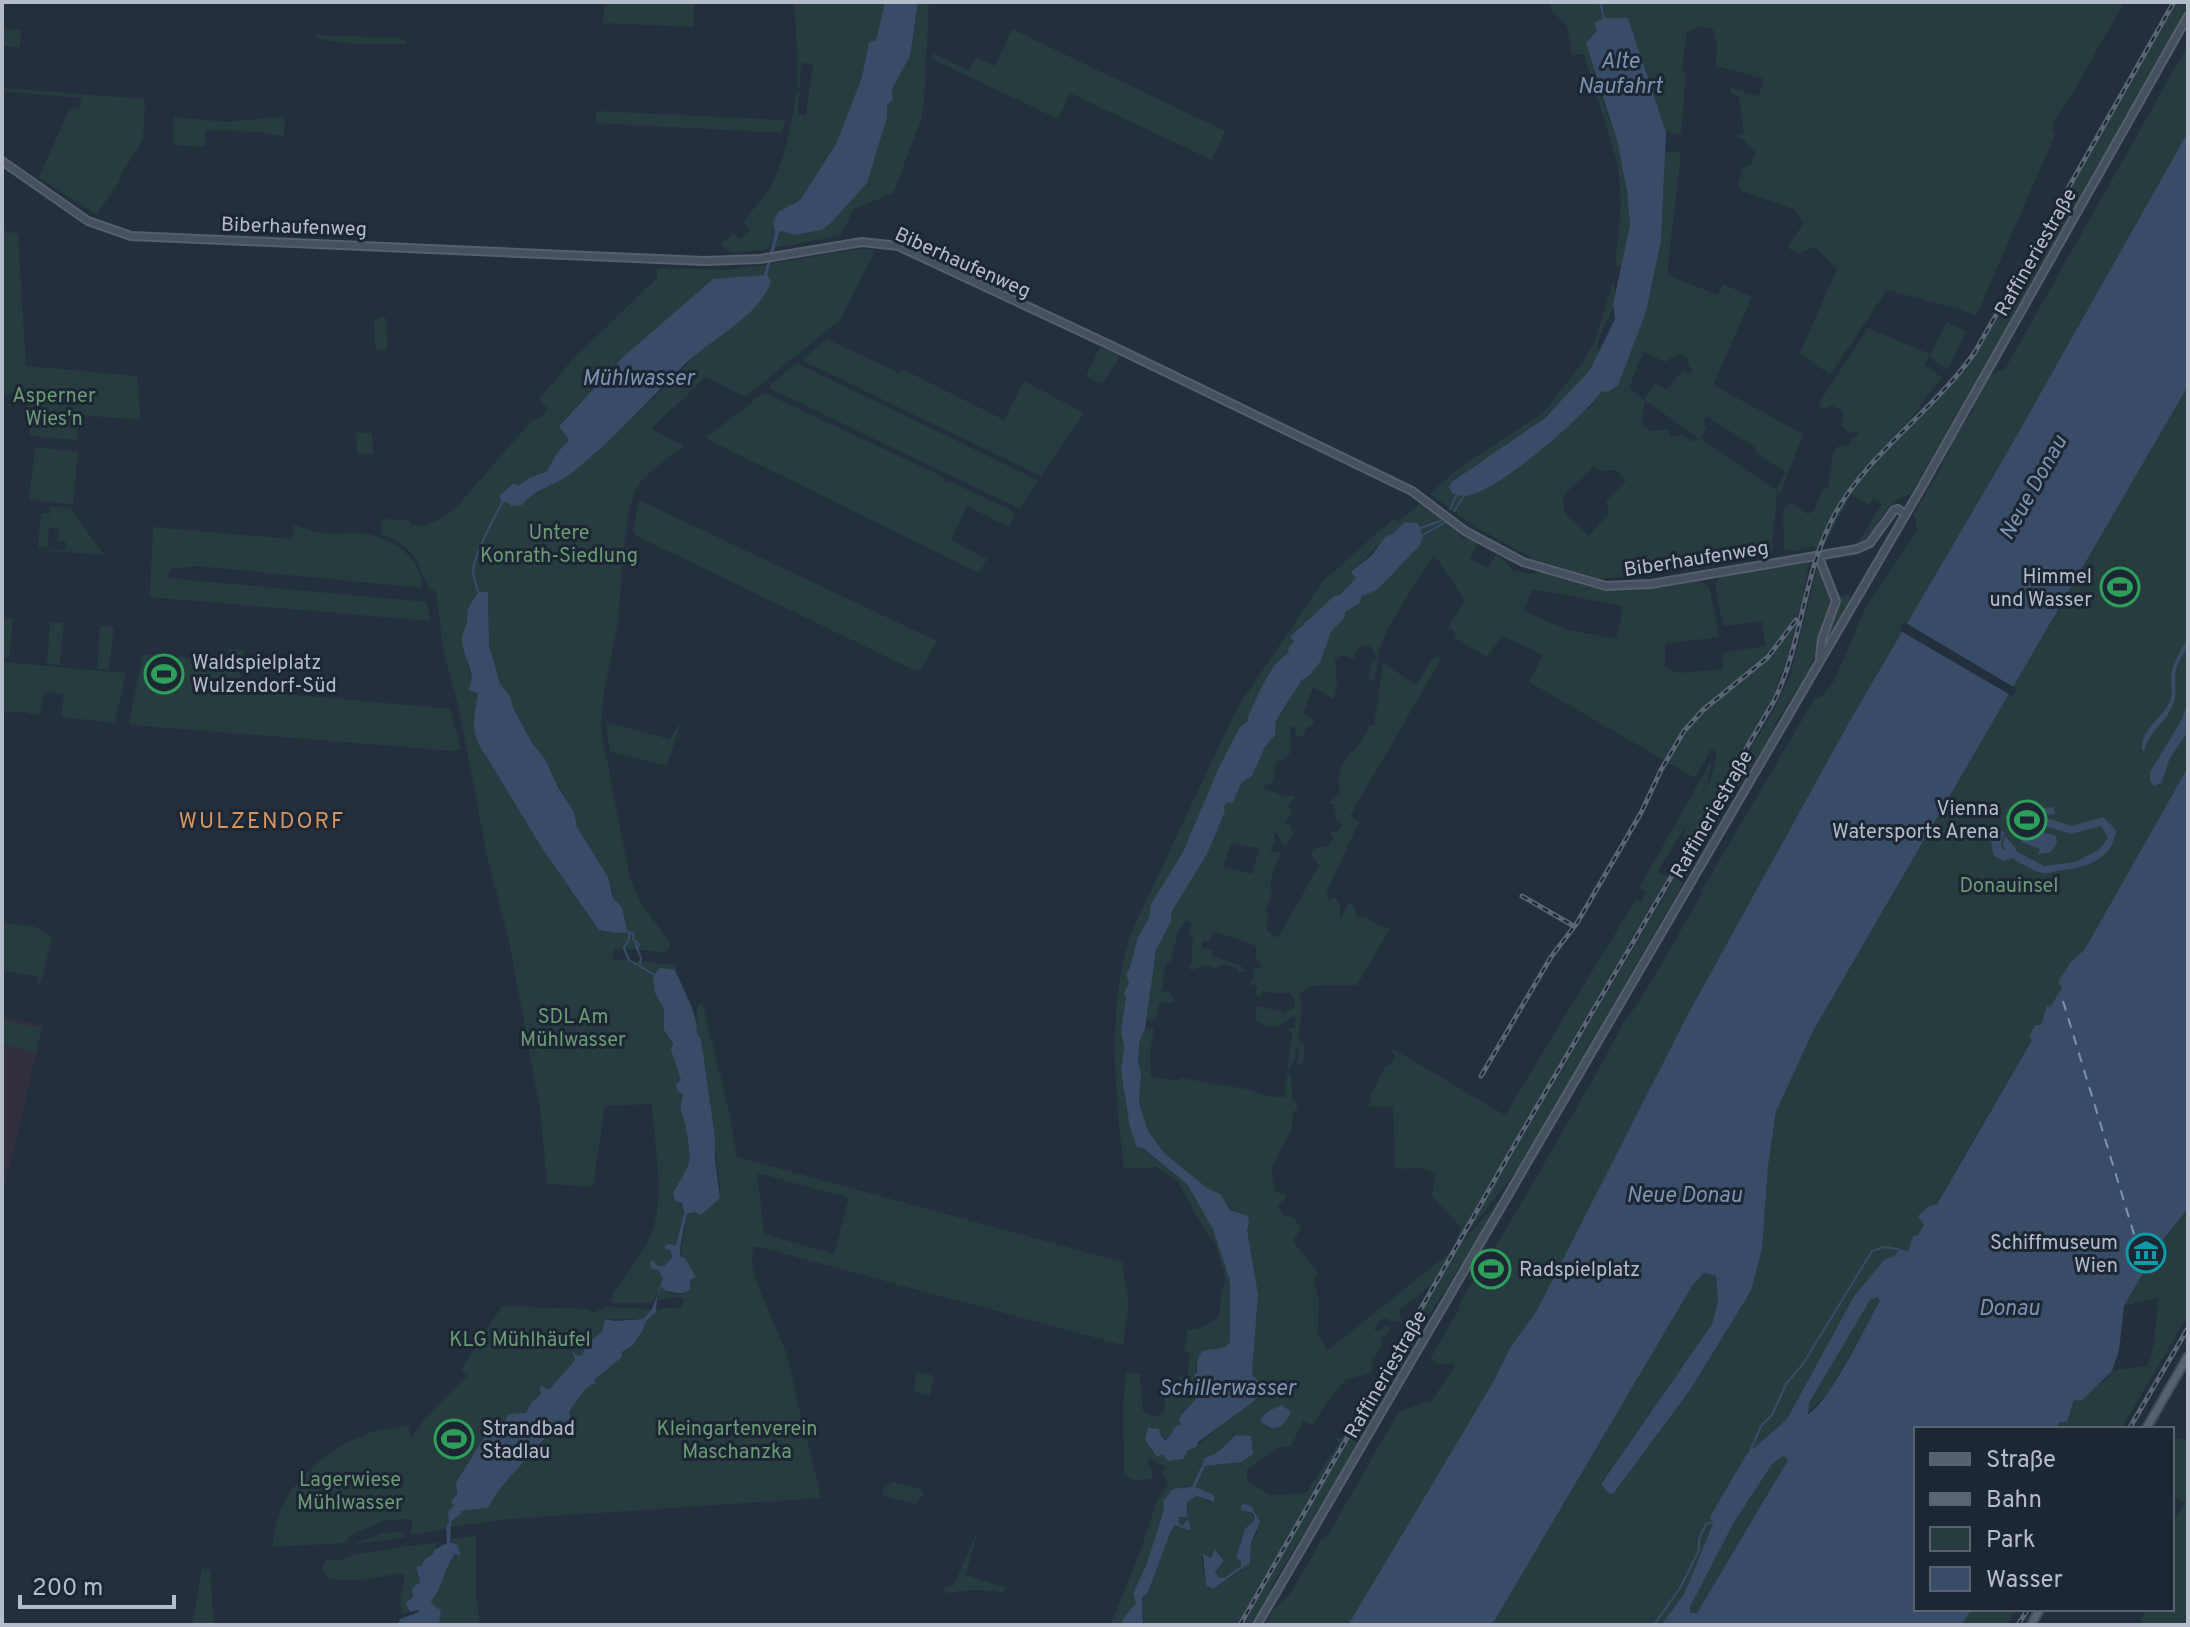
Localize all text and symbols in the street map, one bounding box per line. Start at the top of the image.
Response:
water label: Alte Naufahrt [1578,49,1663,101]
street label: Raffineriestraße [1990,184,2084,322]
street label: Biberhaufenweg [220,212,367,244]
street label: Biberhaufenweg [890,222,1034,305]
water label: Mühlwasser [582,366,696,393]
park label: Asperner Wies'n [12,384,96,433]
water label: Neue Donau [1994,430,2075,545]
park label: Untere Konrath-Siedlung [480,521,638,570]
street label: Biberhaufenweg [1622,536,1771,584]
place label: Himmel und Wasser [1989,565,2092,614]
sports icon: Himmel und Wasser [2099,566,2141,608]
place label: Waldspielplatz Wulzendorf-Süd [192,651,337,700]
sports icon: Waldspielplatz Wulzendorf-Süd [143,653,185,695]
street label: Raffineriestraße [1666,746,1760,884]
place label: Vienna Watersports Arena [1832,797,1999,846]
sports icon: Vienna Watersports Arena [2006,799,2048,841]
district label: WULZENDORF [179,809,345,836]
park label: Donauinsel [1959,874,2059,900]
park label: SDL Am Mühlwasser [520,1005,626,1054]
water label: Neue Donau [1626,1183,1743,1210]
place label: Schiffmuseum Wien [1990,1231,2118,1280]
museum icon: Schiffmuseum Wien [2125,1232,2167,1274]
sports icon: Radspielplatz [1470,1248,1512,1290]
place label: Radspielplatz [1519,1258,1640,1284]
water label: Donau [1978,1296,2041,1323]
street label: Raffineriestraße [1340,1306,1434,1444]
park label: KLG Mühlhäufel [449,1328,591,1354]
water label: Schillerwasser [1159,1376,1297,1403]
place label: Strandbad Stadlau [482,1417,575,1466]
park label: Kleingartenverein Maschanzka [656,1417,818,1466]
sports icon: Strandbad Stadlau [433,1418,475,1460]
legend [1914,1427,2174,1611]
text: Straße [1986,1446,2056,1476]
park label: Lagerwiese Mühlwasser [297,1468,403,1517]
text: Bahn [1986,1486,2042,1516]
text: Park [1986,1526,2036,1556]
scale bar [20,1559,174,1609]
text: Wasser [1986,1566,2063,1596]
text: 200 m [32,1574,103,1604]

